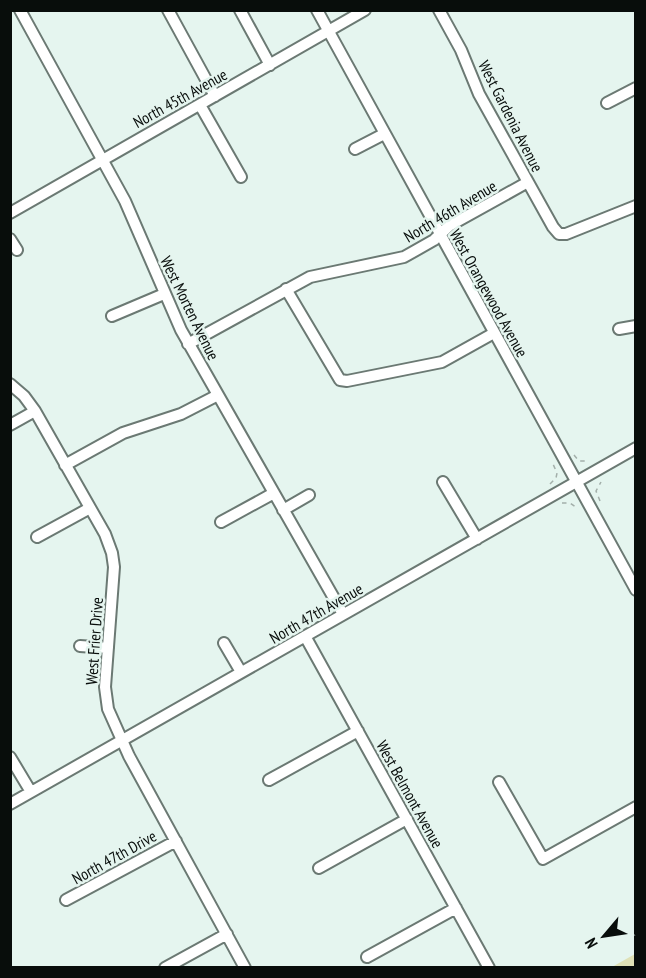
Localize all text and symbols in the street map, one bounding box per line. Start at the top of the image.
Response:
street label: West Gardenia Avenue [474,57,548,175]
street label: North 45th Avenue [130,64,230,132]
street label: North 46th Avenue [400,176,500,246]
street label: West Orangewood Avenue [445,225,533,361]
street label: West Morten Avenue [156,253,224,363]
street label: North 47th Avenue [266,578,366,648]
street label: West Frier Drive [81,596,107,686]
street label: West Belmont Avenue [372,737,448,851]
street label: North 47th Drive [68,826,160,888]
north arrow [574,906,634,966]
text: N [580,935,602,952]

